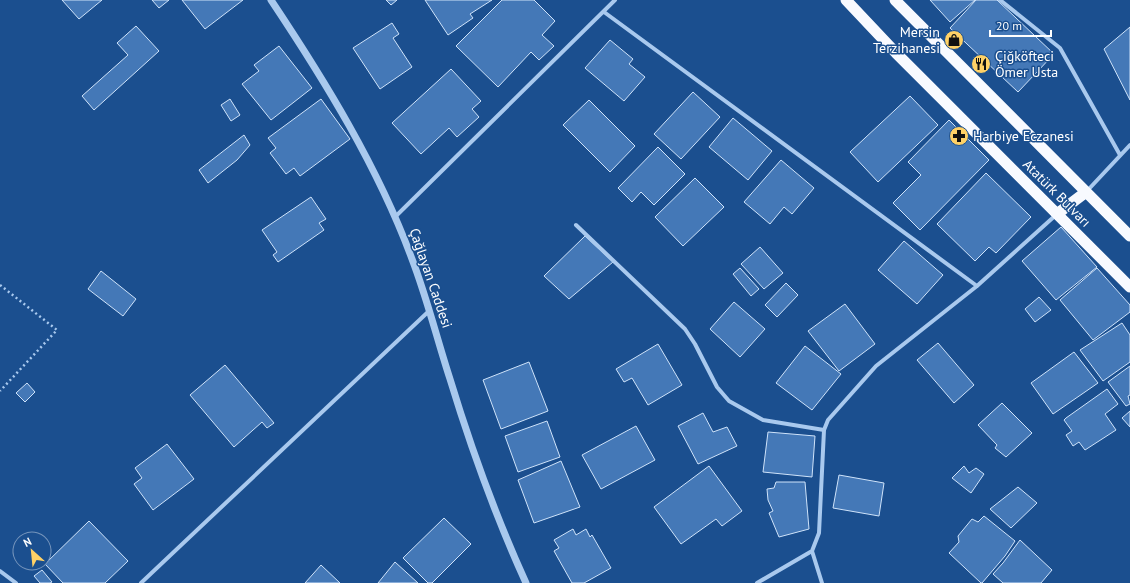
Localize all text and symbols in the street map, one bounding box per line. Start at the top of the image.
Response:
scale bar [990,12,1051,38]
text: 20 m [996,18,1022,33]
place label: Mersin Terzihanesi [873,23,940,57]
shop icon: Mersin Terzihanesi [943,29,965,51]
place label: Çiğköfteci Ömer Usta [995,47,1058,81]
restaurant icon: Çiğköfteci Ömer Usta [970,53,992,75]
pharmacy icon: Harbiye Eczanesi [948,125,970,147]
place label: Harbiye Eczanesi [973,127,1074,145]
street label: Atatürk Bulvarı [1019,155,1095,231]
street label: Çağlayan Caddesi [405,226,457,330]
north arrow [12,531,52,571]
text: N [21,534,34,550]

